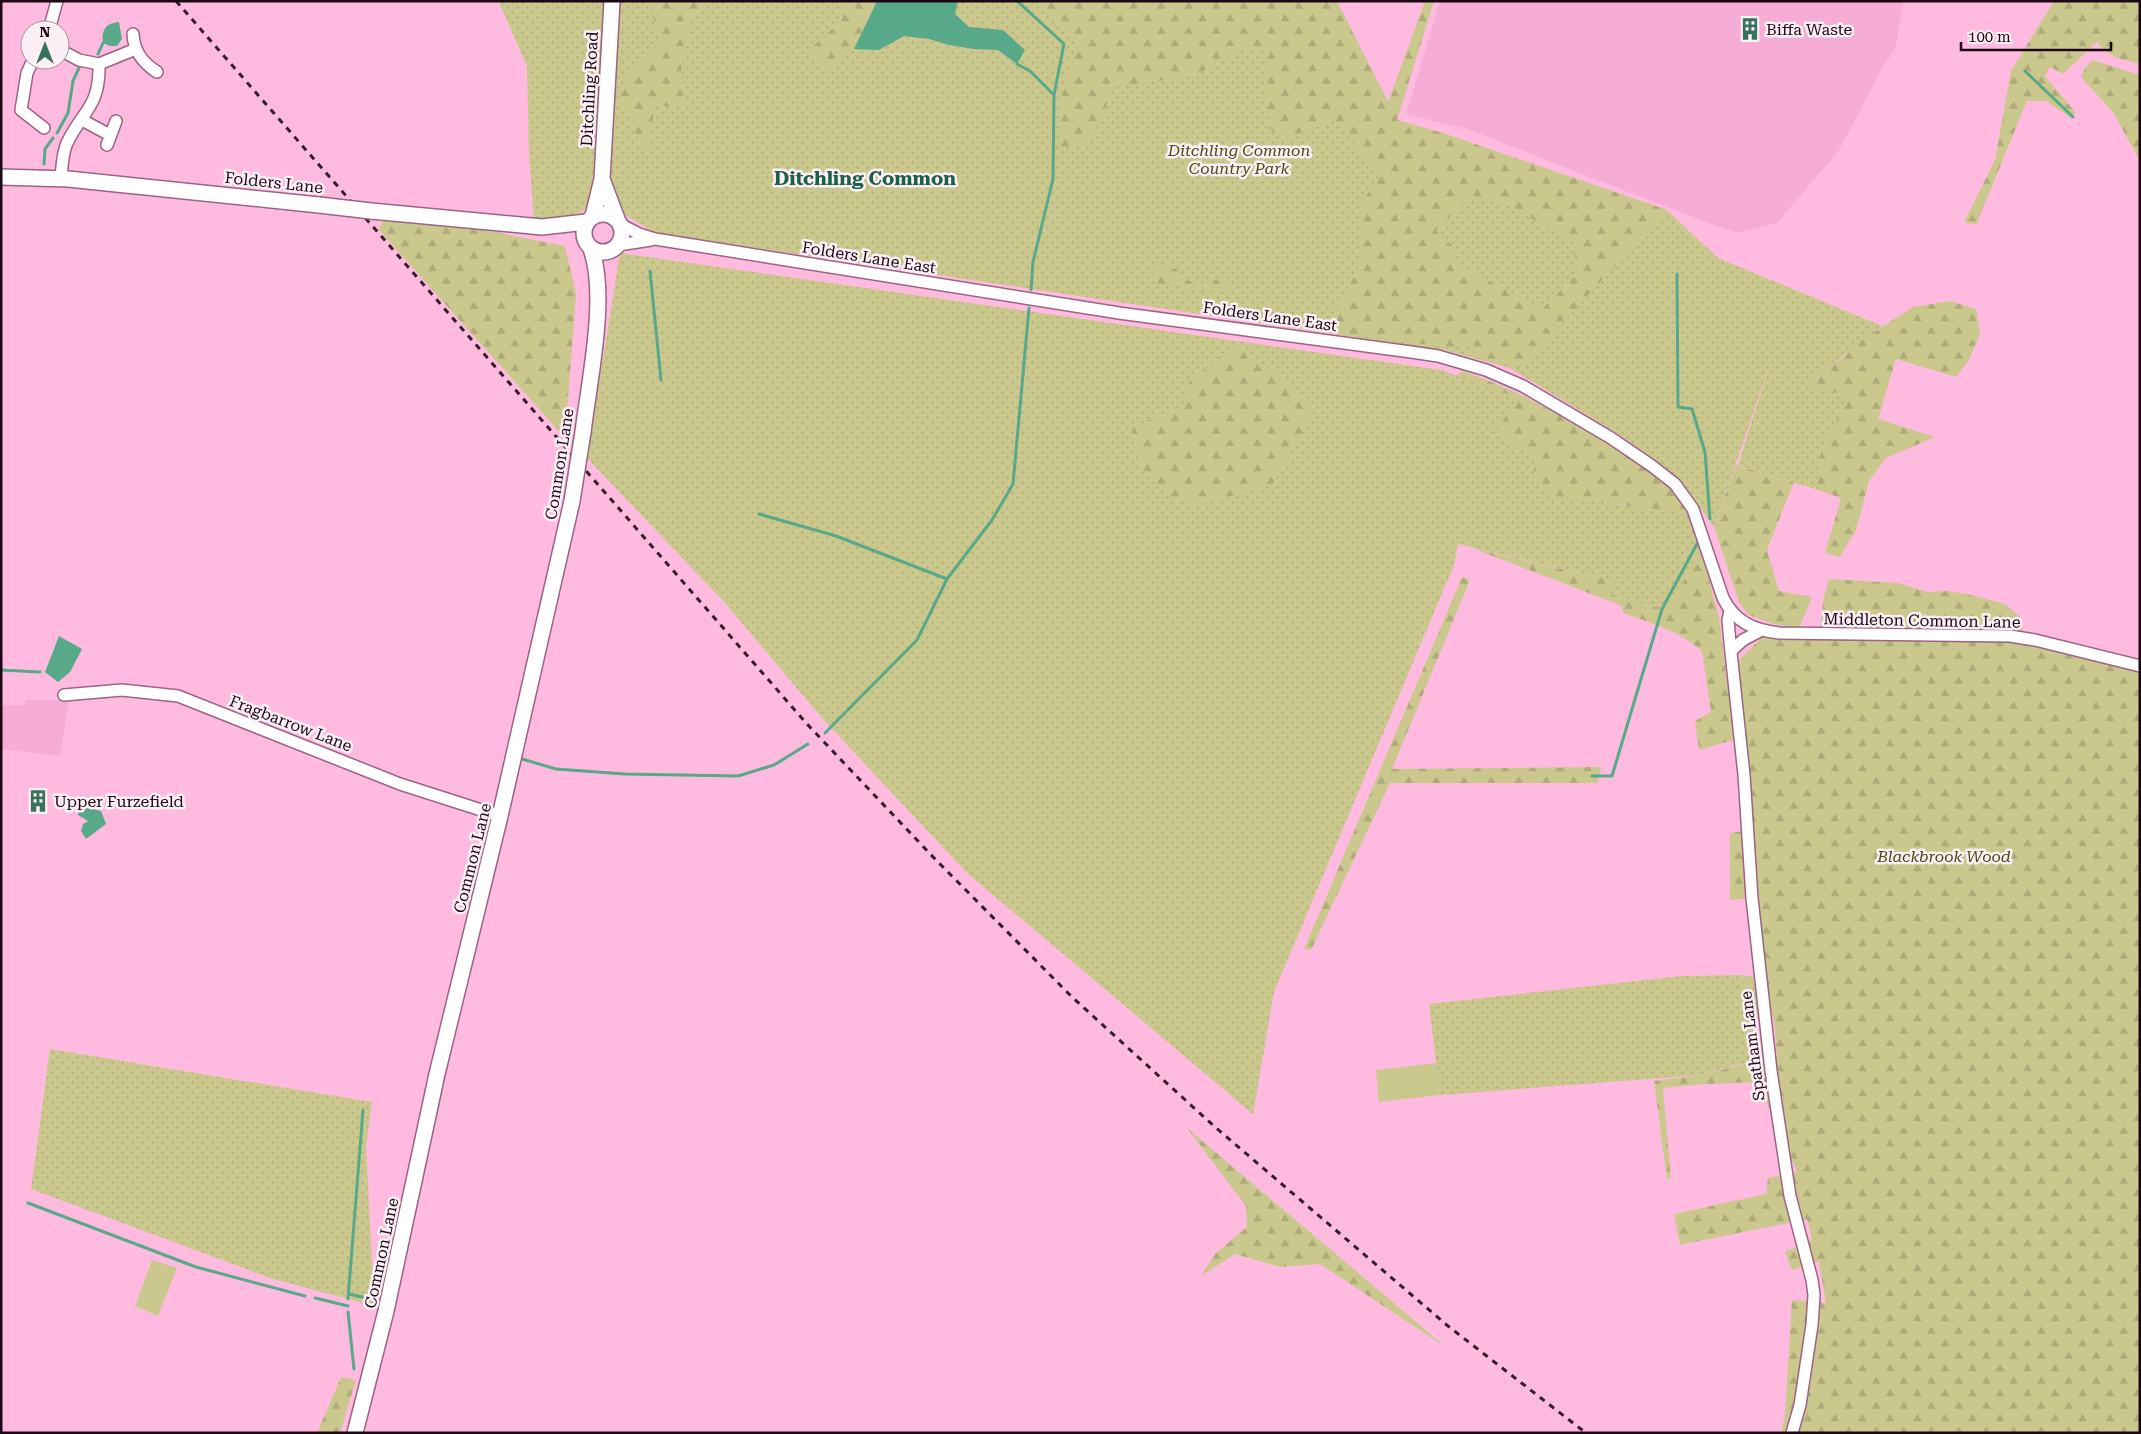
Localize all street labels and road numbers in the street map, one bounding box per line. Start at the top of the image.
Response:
street label: Ditchling Road [577,31,602,147]
street label: Folders Lane [224,168,324,197]
street label: Folders Lane East [801,238,937,277]
street label: Folders Lane East [1202,298,1338,335]
street label: Common Lane [541,407,578,521]
street label: Middleton Common Lane [1823,609,2021,632]
street label: Fragbarrow Lane [227,691,355,756]
street label: Common Lane [450,801,495,915]
street label: Spatham Lane [1736,990,1769,1102]
street label: Common Lane [360,1196,403,1310]

